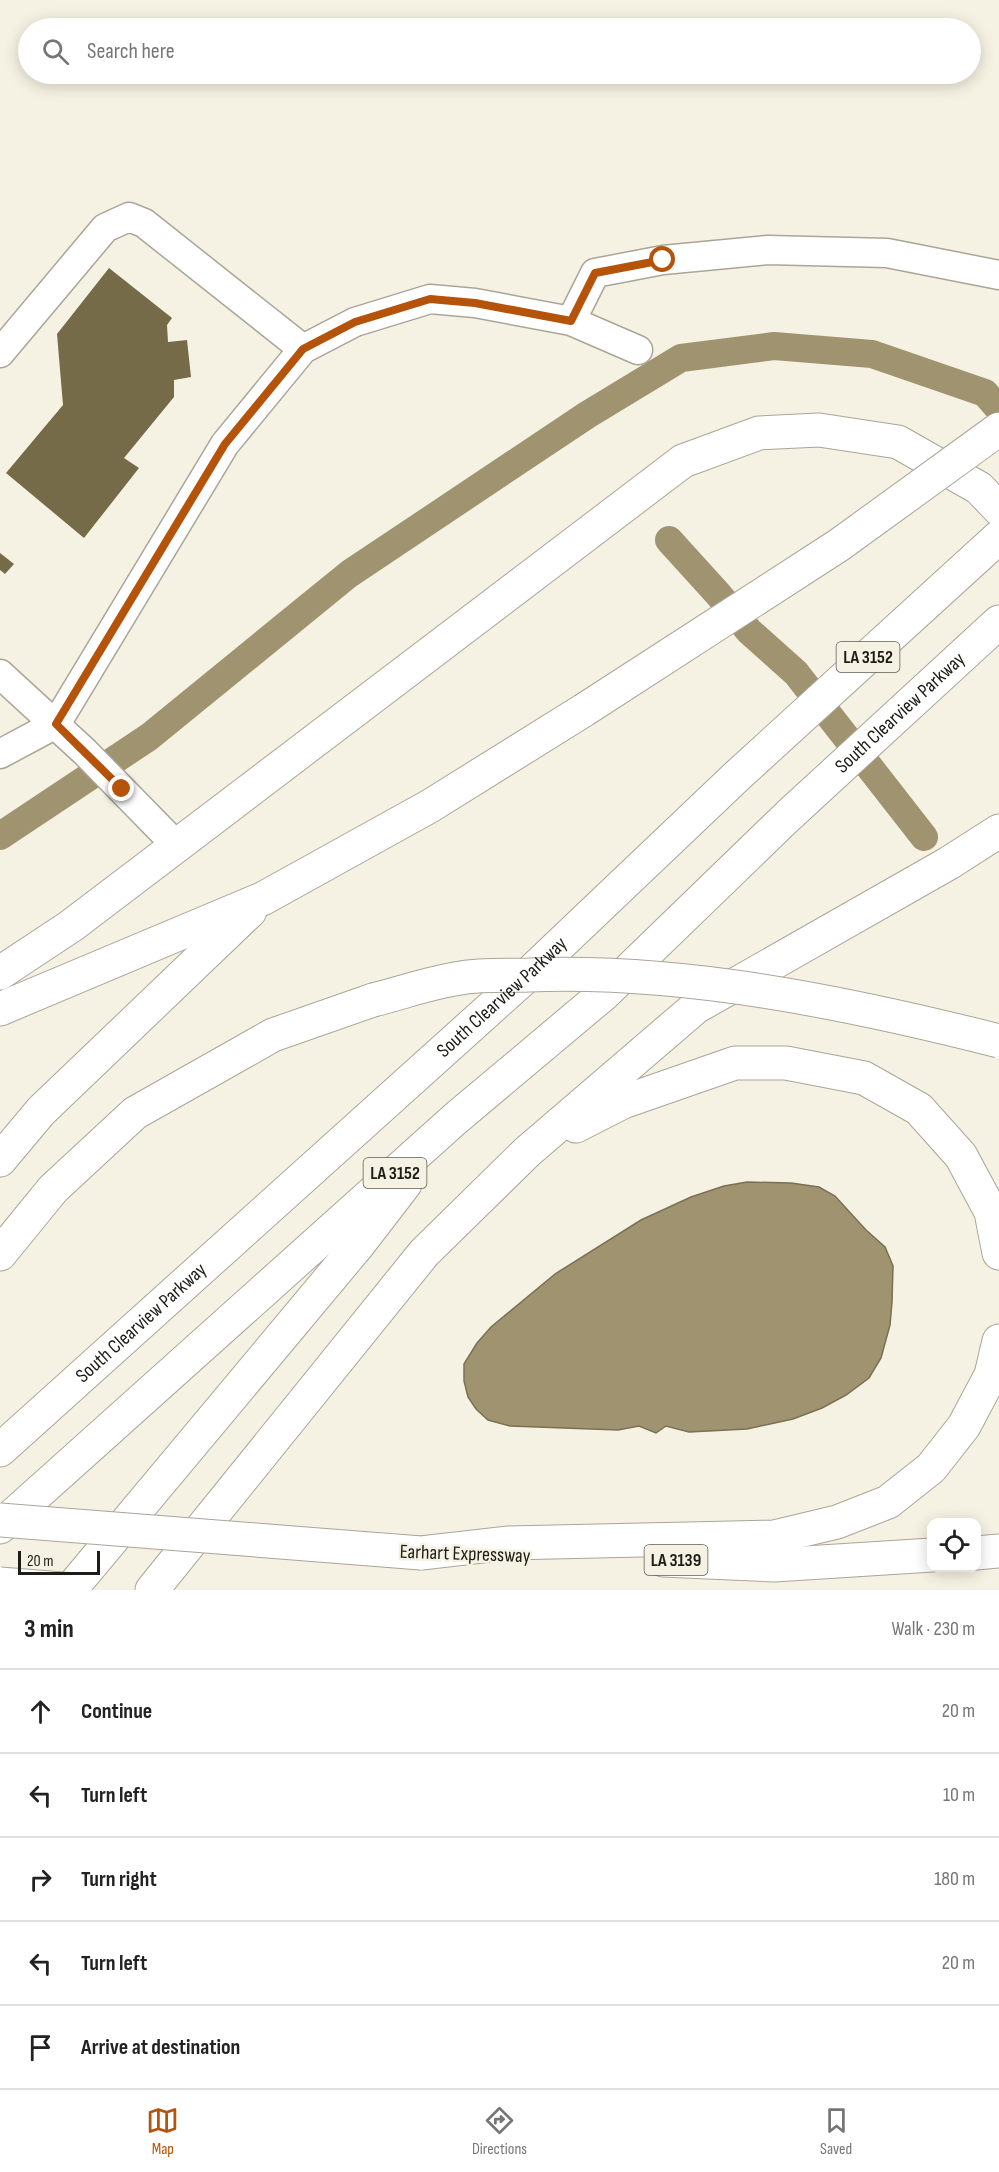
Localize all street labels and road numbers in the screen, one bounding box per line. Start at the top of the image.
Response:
road number: LA 3152 [836,642,900,672]
street label: South Clearview Parkway [830,647,970,778]
street label: South Clearview Parkway [432,932,572,1063]
road number: LA 3152 [364,1158,426,1188]
street label: South Clearview Parkway [71,1258,212,1388]
street label: Earhart Expressway [399,1540,531,1568]
road number: LA 3139 [644,1545,708,1575]

